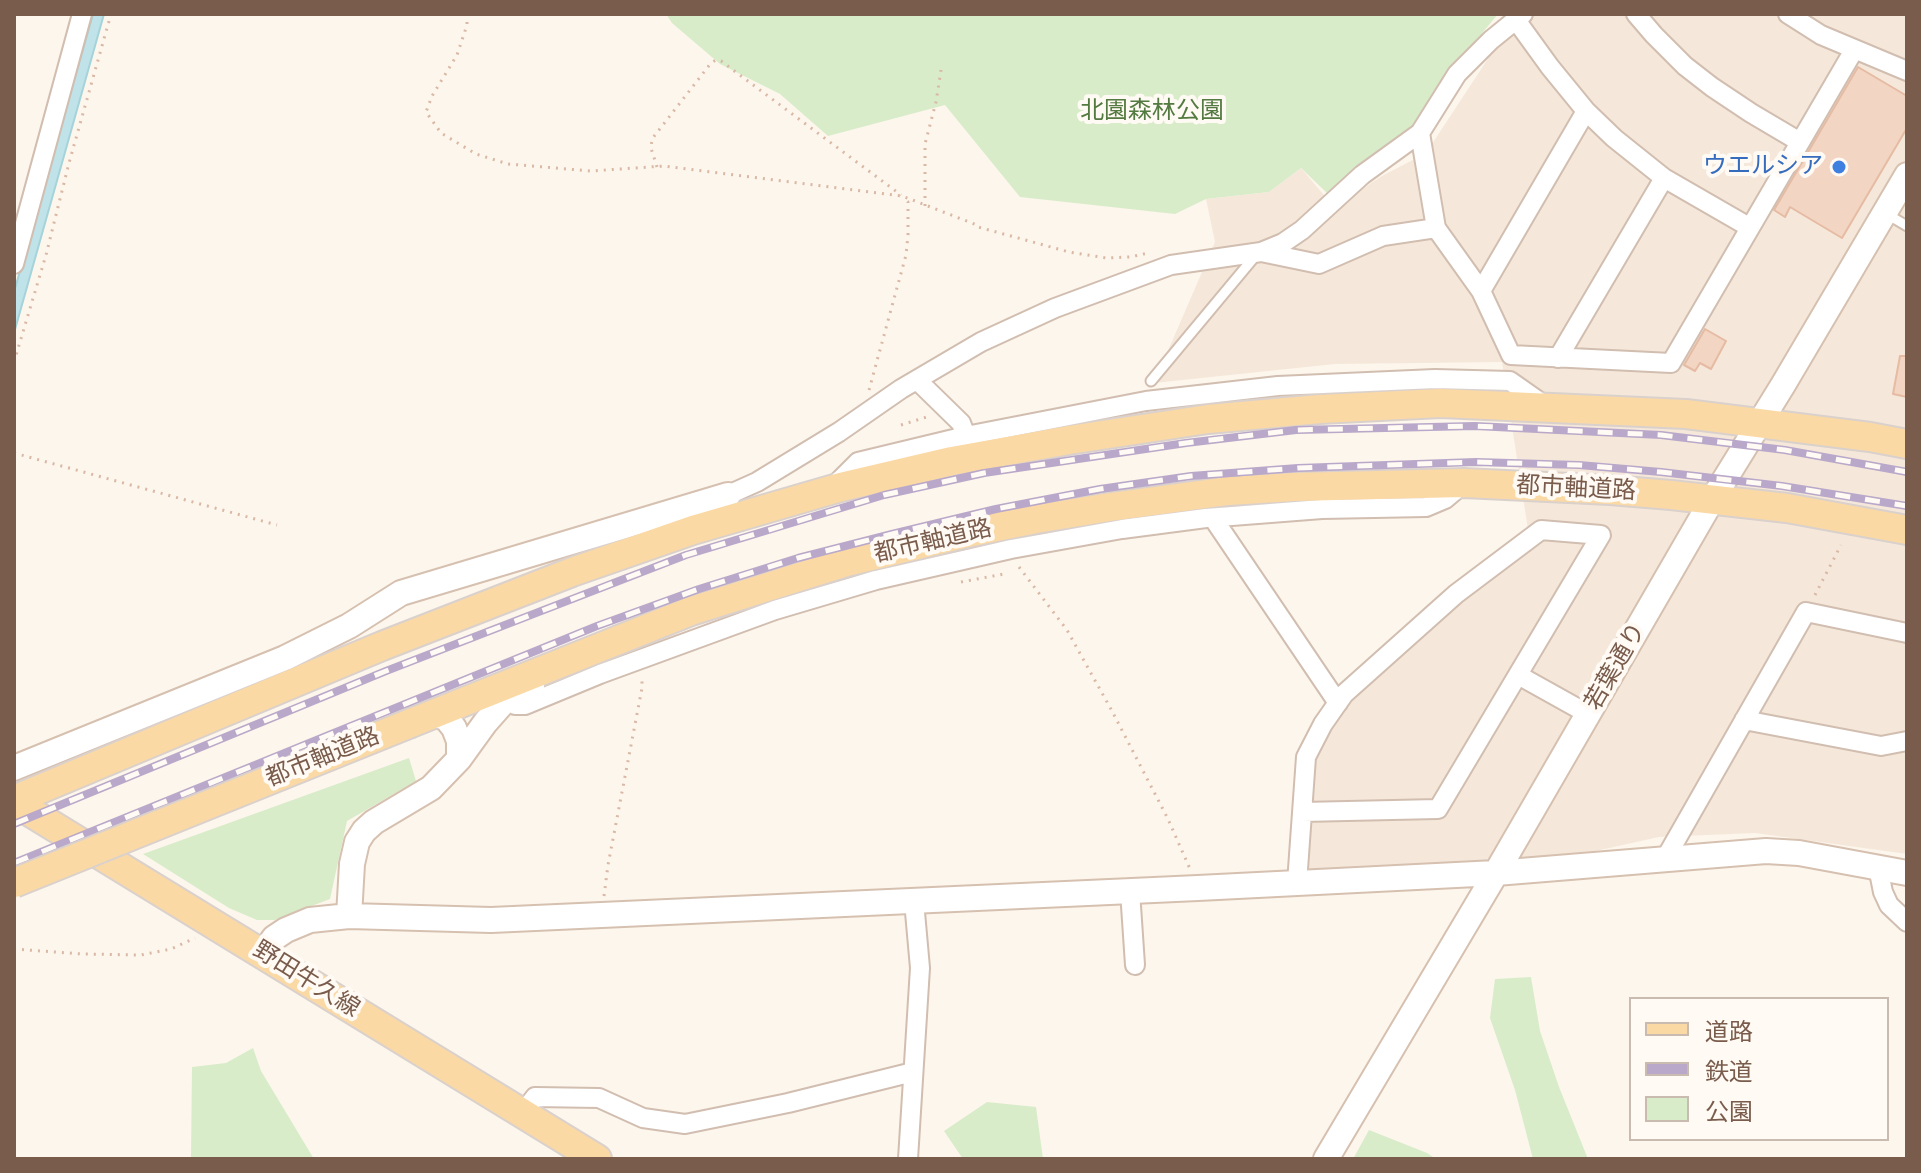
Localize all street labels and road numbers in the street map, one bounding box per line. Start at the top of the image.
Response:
street label: 都市軸道路 [1515,471,1637,507]
street label: 都市軸道路 [871,514,995,570]
street label: 若葉通り [1580,618,1652,716]
street label: 都市軸道路 [262,722,384,794]
street label: 野田牛久線 [247,936,365,1024]

